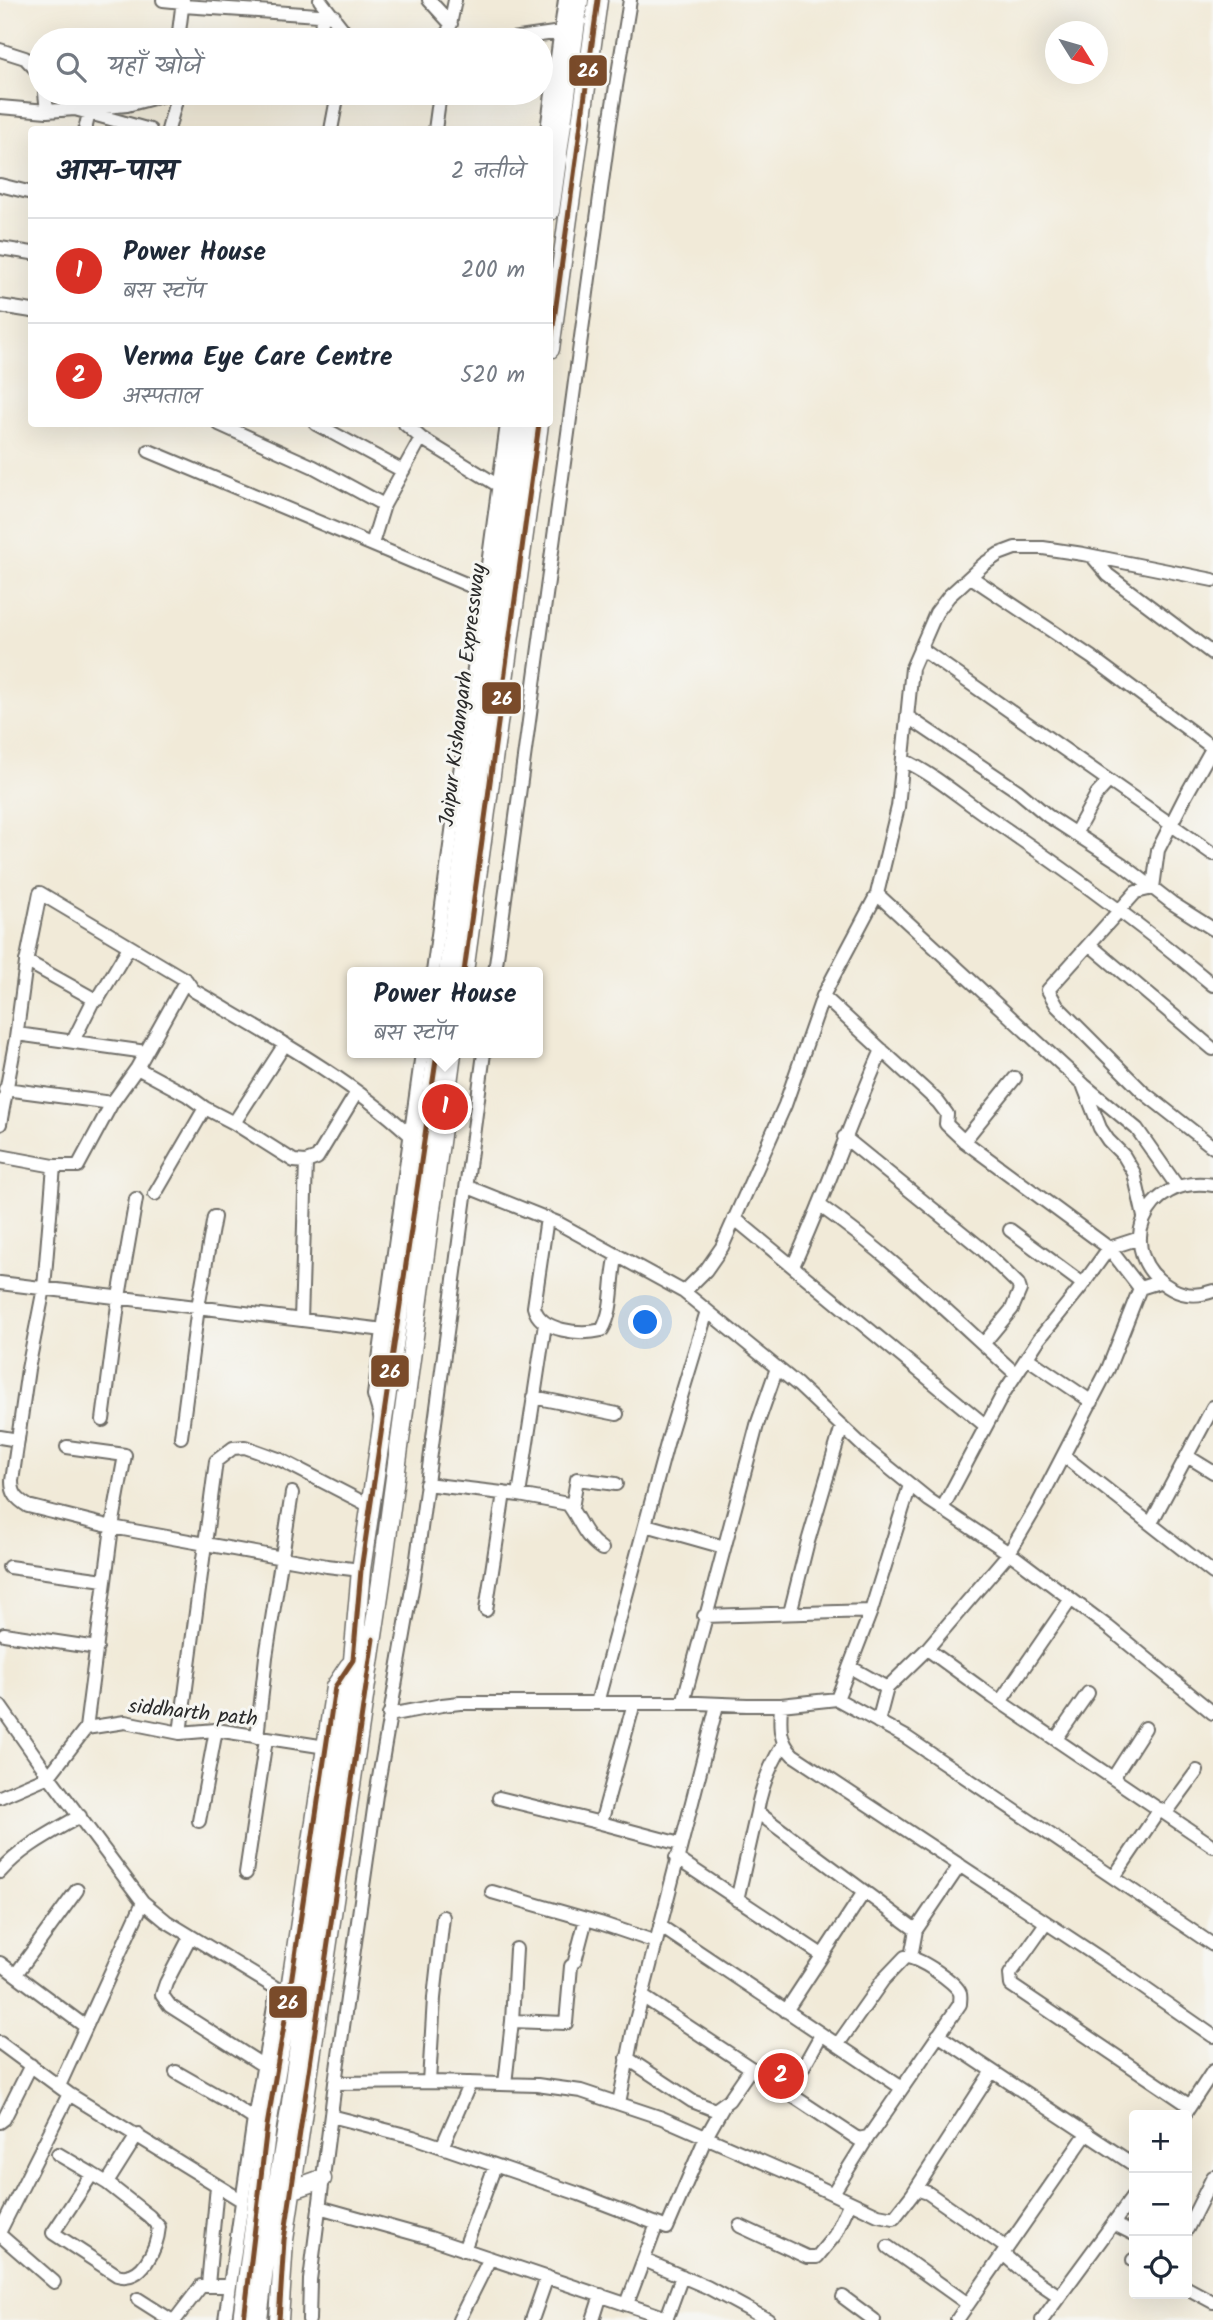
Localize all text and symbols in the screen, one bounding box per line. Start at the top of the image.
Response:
north arrow [1045,21,1108,84]
search box [28,28,553,105]
text: यहाँ खोजें [108,46,202,88]
icon: search [52,48,90,86]
line badge: 26 [568,54,608,87]
text: 26 [577,57,599,87]
text: आस-पास [56,148,177,196]
text: 2 नतीजे [451,154,525,190]
text: Power House [123,232,266,274]
text: 1 [76,253,82,289]
text: 200 m [461,253,525,289]
text: बस स्टॉप [123,274,204,310]
text: Verma Eye Care Centre [123,337,392,379]
text: 2 [72,358,86,394]
text: 520 m [460,358,525,394]
text: अस्पताल [123,379,200,415]
street label: Jaipur Kishangarh Expressway [431,562,496,829]
line badge: 26 [481,681,522,715]
text: 26 [491,685,513,715]
popup [347,967,543,1058]
text: Power House [374,974,516,1016]
text: बस स्टॉप [374,1016,455,1052]
pin: 1 [422,1081,468,1133]
your location [628,1305,662,1339]
line badge: 26 [370,1354,410,1388]
text: 26 [379,1358,401,1388]
street label: siddharth path [126,1690,259,1737]
line badge: 26 [268,1985,308,2019]
text: 26 [277,1989,299,2019]
pin: 2 [758,2050,804,2102]
map controls [1129,2110,1192,2299]
button: + [1129,2110,1192,2173]
button: − [1129,2173,1192,2236]
button: locate [1129,2236,1192,2299]

